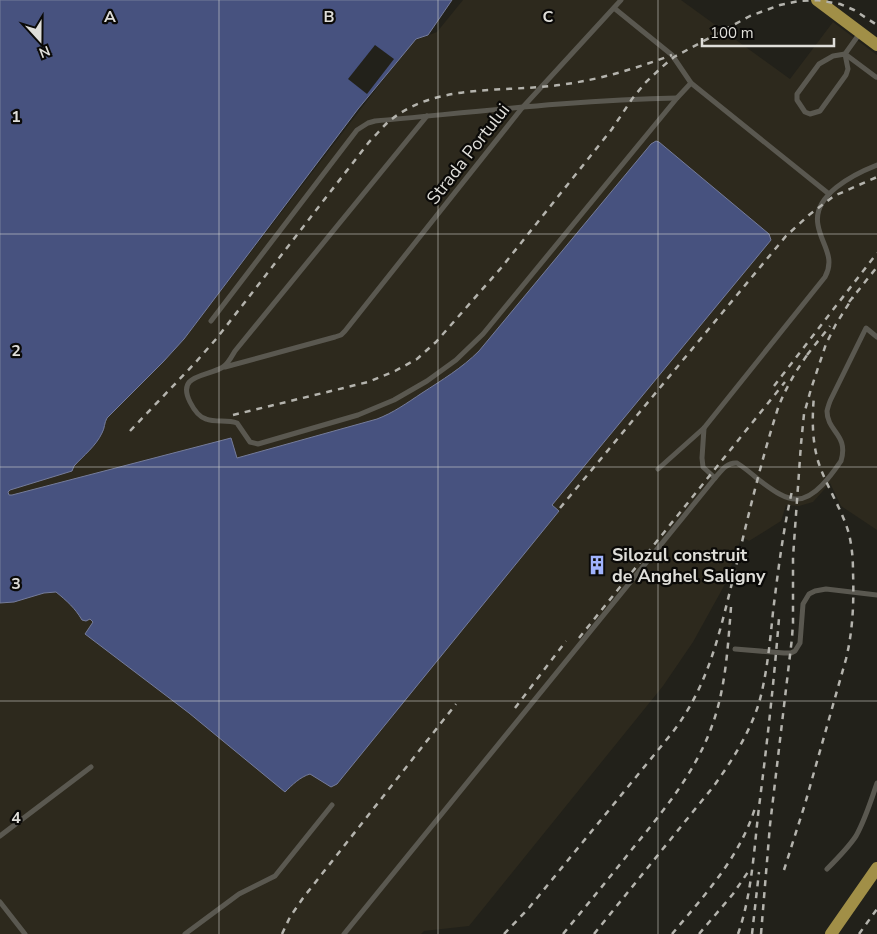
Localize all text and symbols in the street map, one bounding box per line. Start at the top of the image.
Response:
text: A [104,6,116,28]
text: B [323,6,335,28]
text: C [543,6,554,28]
north arrow [15,15,65,65]
scale bar [702,15,834,47]
text: 100 m [710,23,754,43]
text: N [36,41,53,62]
street label: Strada Portului [421,99,515,209]
text: 1 [11,106,21,128]
text: 2 [11,340,21,362]
place label: Silozul construit de Anghel Saligny [612,543,766,588]
building icon: Silozul construit de Anghel Saligny [586,554,608,576]
text: 3 [11,573,21,595]
text: 4 [11,807,21,829]

